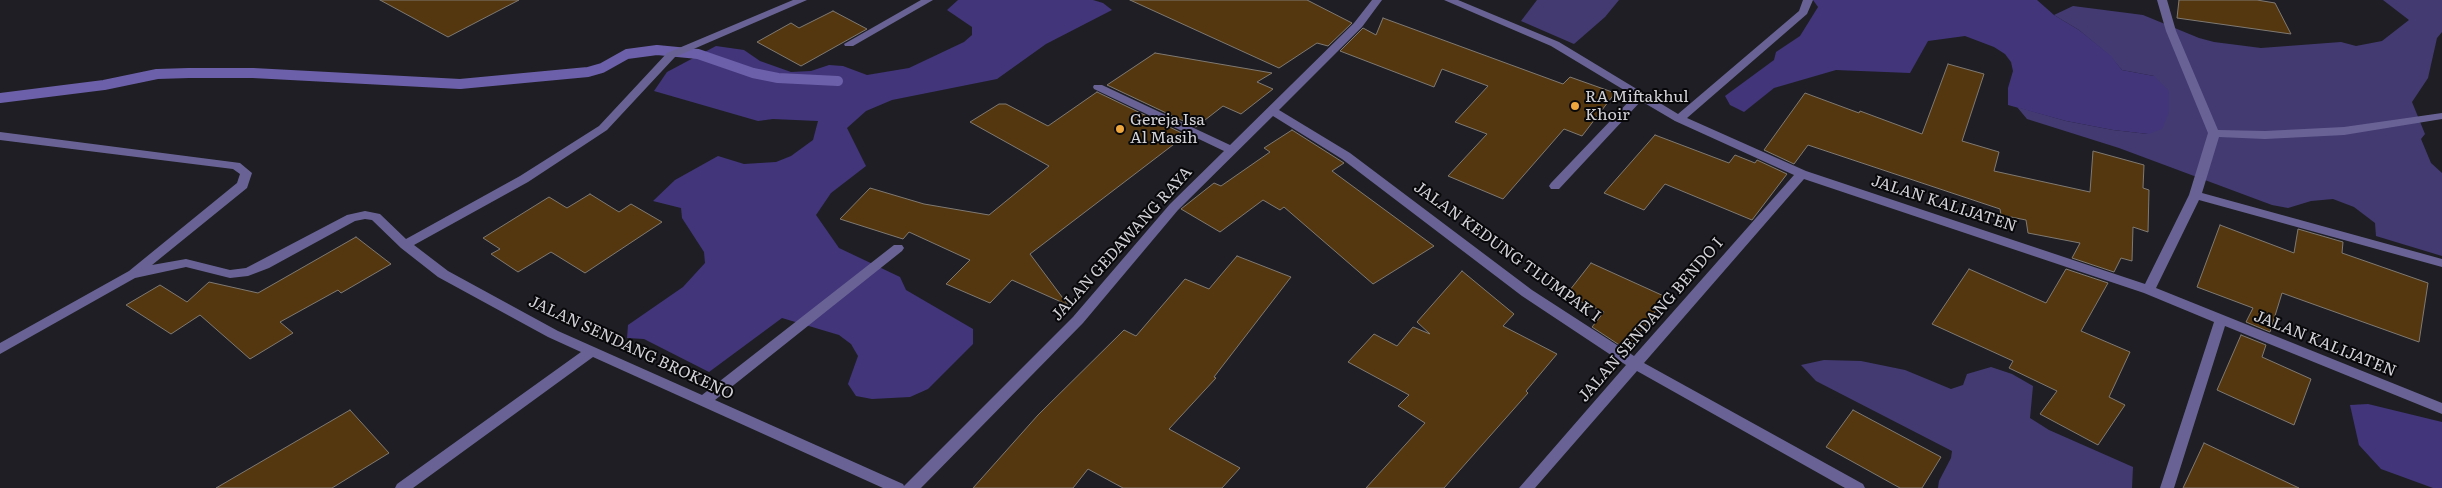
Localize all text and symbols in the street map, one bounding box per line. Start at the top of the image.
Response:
place label: RA Miftakhul Khoir [1585,87,1689,125]
marker: RA Miftakhul Khoir [1569,100,1581,112]
place label: Gereja Isa Al Masih [1130,110,1205,148]
marker: Gereja Isa Al Masih [1114,123,1126,135]
street label: JALAN GEDAWANG RAYA [1048,163,1196,325]
street label: JALAN KALIJATEN [1869,171,2019,237]
street label: JALAN KEDUNG TLUMPAK I [1410,178,1604,326]
street label: JALAN SENDANG BENDO I [1575,234,1727,406]
street label: JALAN SENDANG BROKENO [525,292,737,404]
street label: JALAN KALIJATEN [2251,307,2399,381]

